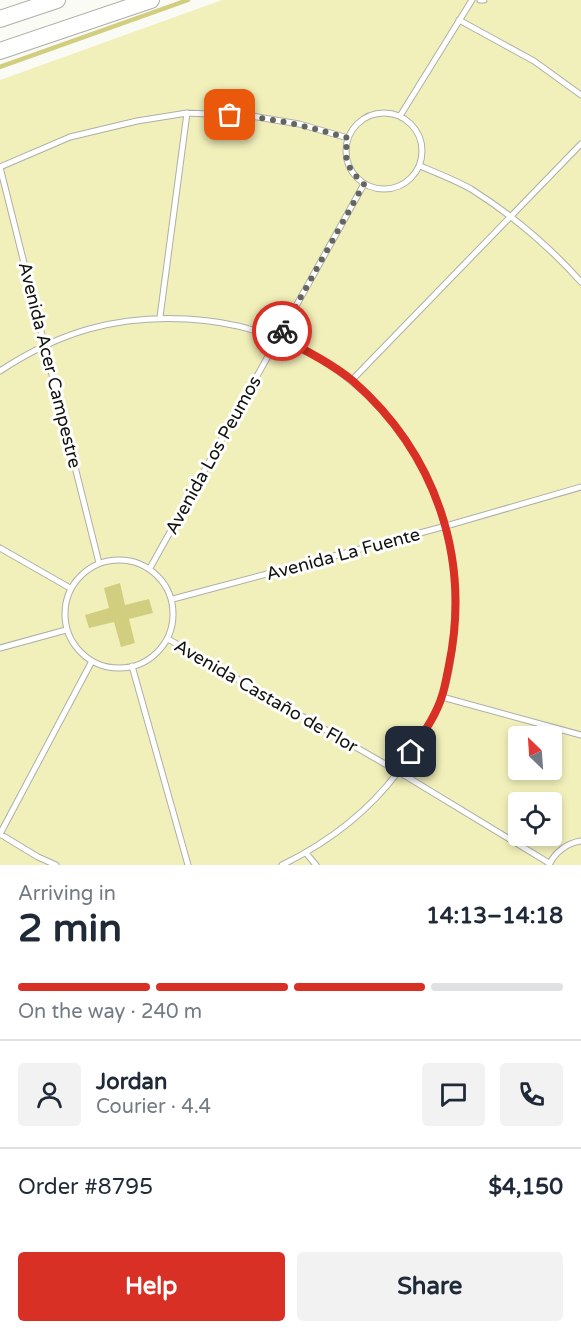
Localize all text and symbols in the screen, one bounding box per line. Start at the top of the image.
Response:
pin [204,89,255,140]
icon: bag [213,98,246,131]
street label: Avenida Acer Campestre [14,260,86,470]
courier [252,301,312,361]
icon: bike [266,315,299,348]
street label: Avenida Los Peumos [160,372,266,538]
street label: Avenida La Fuente [264,523,422,585]
street label: Avenida Castaño de Flor [170,634,362,758]
pin [385,726,436,777]
north arrow [508,726,562,780]
map controls [508,726,562,846]
icon: home [394,735,427,768]
button: locate [508,792,562,846]
text: Arriving in [18,882,116,906]
text: 14:13–14:18 [426,903,563,929]
text: 2 min [18,905,122,952]
text: On the way · 240 m [18,1000,202,1024]
button: person [18,1063,81,1126]
button: chat [422,1063,485,1126]
button: phone [500,1063,563,1126]
text: Jordan [96,1069,167,1095]
text: Courier · 4.4 [96,1095,211,1119]
text: Order #8795 [18,1174,153,1200]
text: $4,150 [488,1174,563,1200]
button: Help [18,1252,285,1321]
button: Share [297,1252,563,1321]

